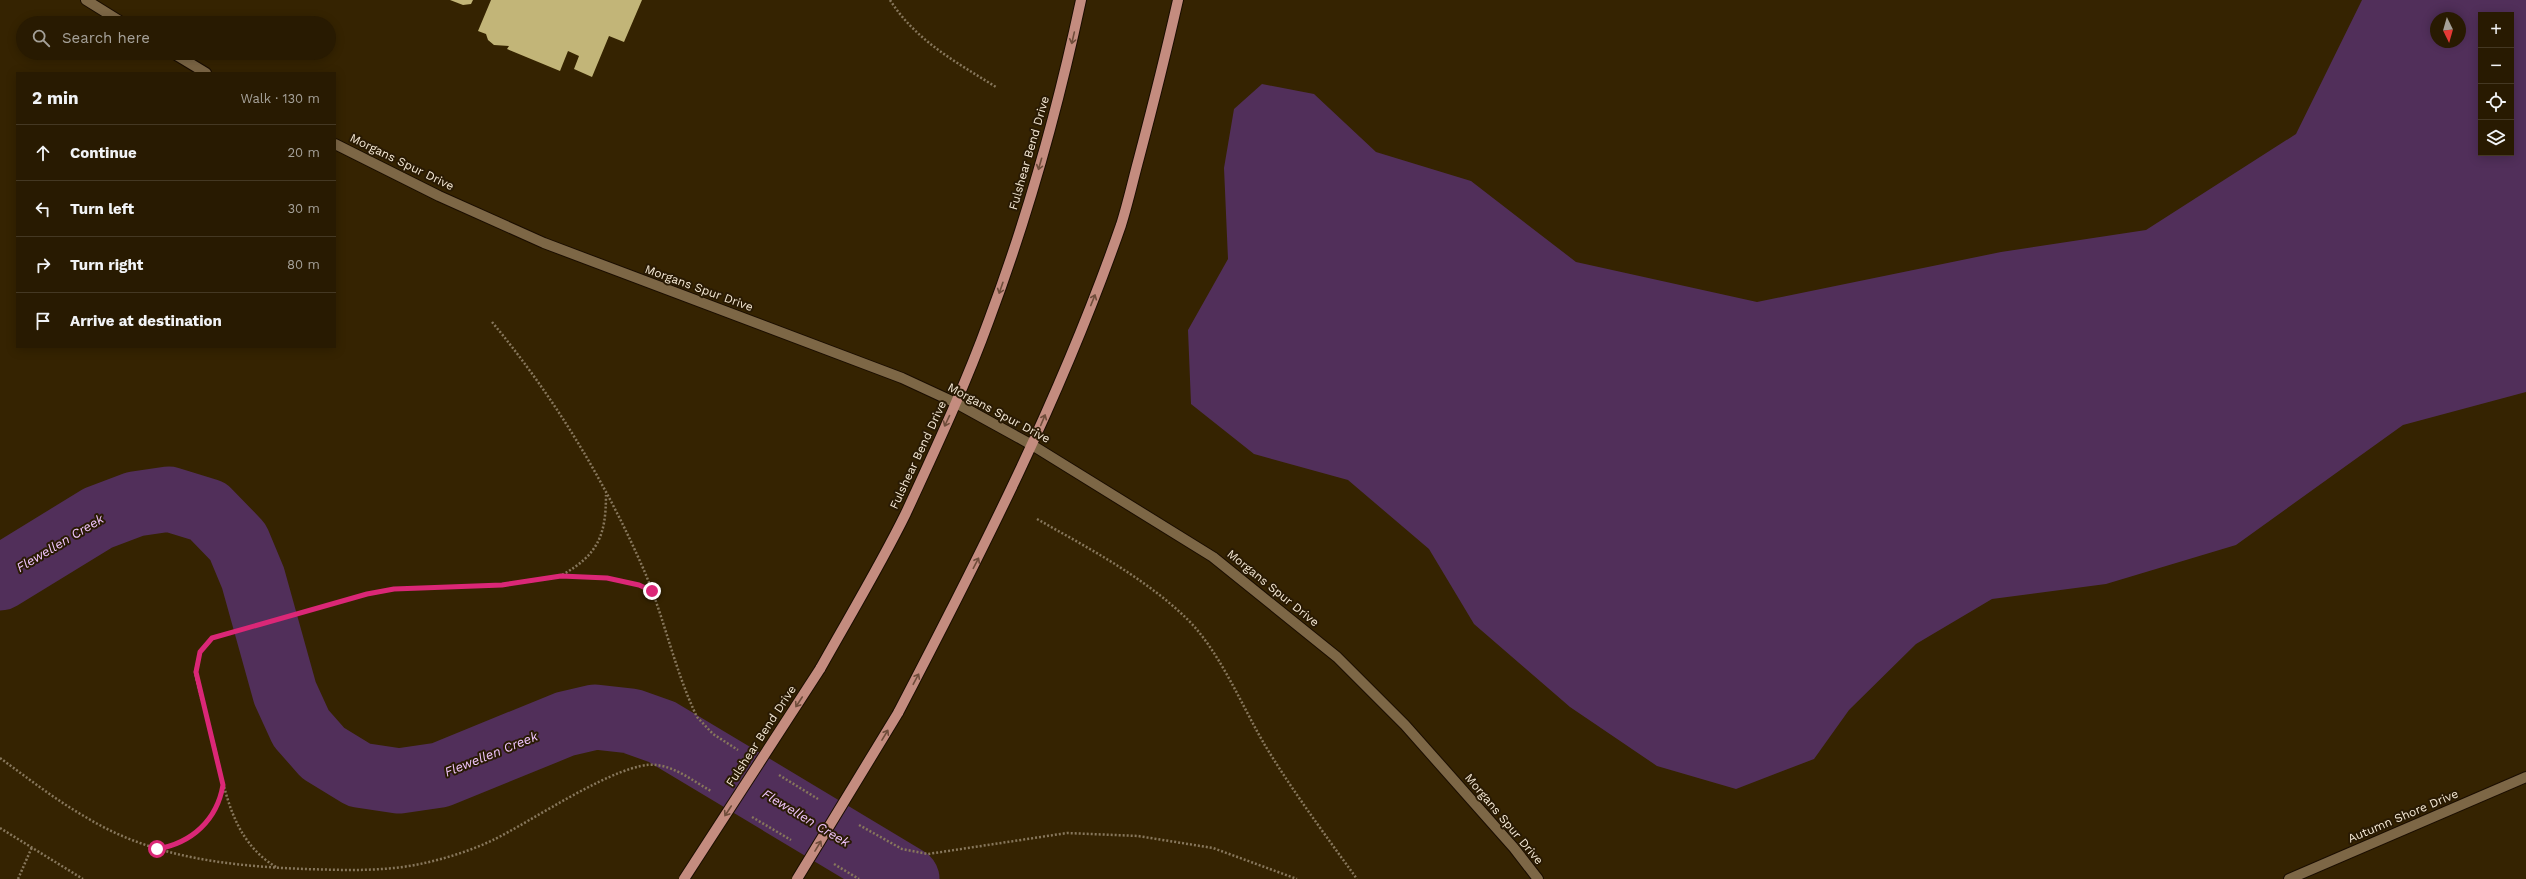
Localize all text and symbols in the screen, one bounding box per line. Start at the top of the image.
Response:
north arrow [2430,12,2466,48]
map controls [2478,12,2514,156]
button: + [2478,12,2514,48]
search box [16,16,336,60]
icon: search [30,27,52,49]
text: Search here [62,29,150,47]
one-way arrow [1069,31,1077,44]
button: − [2478,48,2514,84]
button: locate [2478,84,2514,120]
text: 2 min [32,88,78,108]
text: Walk · 130 m [241,91,320,106]
street label: Fulshear Bend Drive [1006,94,1052,212]
button: layers [2478,120,2514,156]
street label: Morgans Spur Drive [348,131,456,193]
icon: ahead [32,142,54,164]
text: Continue [70,144,137,162]
text: 20 m [288,145,320,160]
one-way arrow [1036,157,1043,170]
icon: left [32,198,54,220]
text: Turn left [70,200,134,218]
text: 30 m [288,201,320,216]
icon: right [32,254,54,276]
text: Turn right [70,256,143,274]
text: 80 m [287,257,320,272]
street label: Morgans Spur Drive [643,262,755,314]
one-way arrow [996,281,1004,293]
one-way arrow [1089,295,1097,307]
icon: arrive [32,310,54,332]
text: Arrive at destination [70,312,222,330]
street label: Morgans Spur Drive [945,380,1053,446]
street label: Fulshear Bend Drive [887,399,949,511]
one-way arrow [943,415,950,427]
one-way arrow [1040,415,1047,427]
water label: Flewellen Creek [14,511,107,575]
street label: Morgans Spur Drive [1224,547,1322,629]
one-way arrow [973,558,980,570]
route end [643,582,661,600]
one-way arrow [913,673,920,685]
street label: Fulshear Bend Drive [723,683,799,789]
one-way arrow [795,696,803,707]
water label: Flewellen Creek [442,728,541,780]
one-way arrow [881,729,889,740]
street label: Morgans Spur Drive [1462,771,1546,867]
water label: Flewellen Creek [760,786,853,850]
street label: Autumn Shore Drive [2346,786,2460,846]
one-way arrow [724,805,732,817]
route start [148,840,166,858]
one-way arrow [814,840,822,852]

